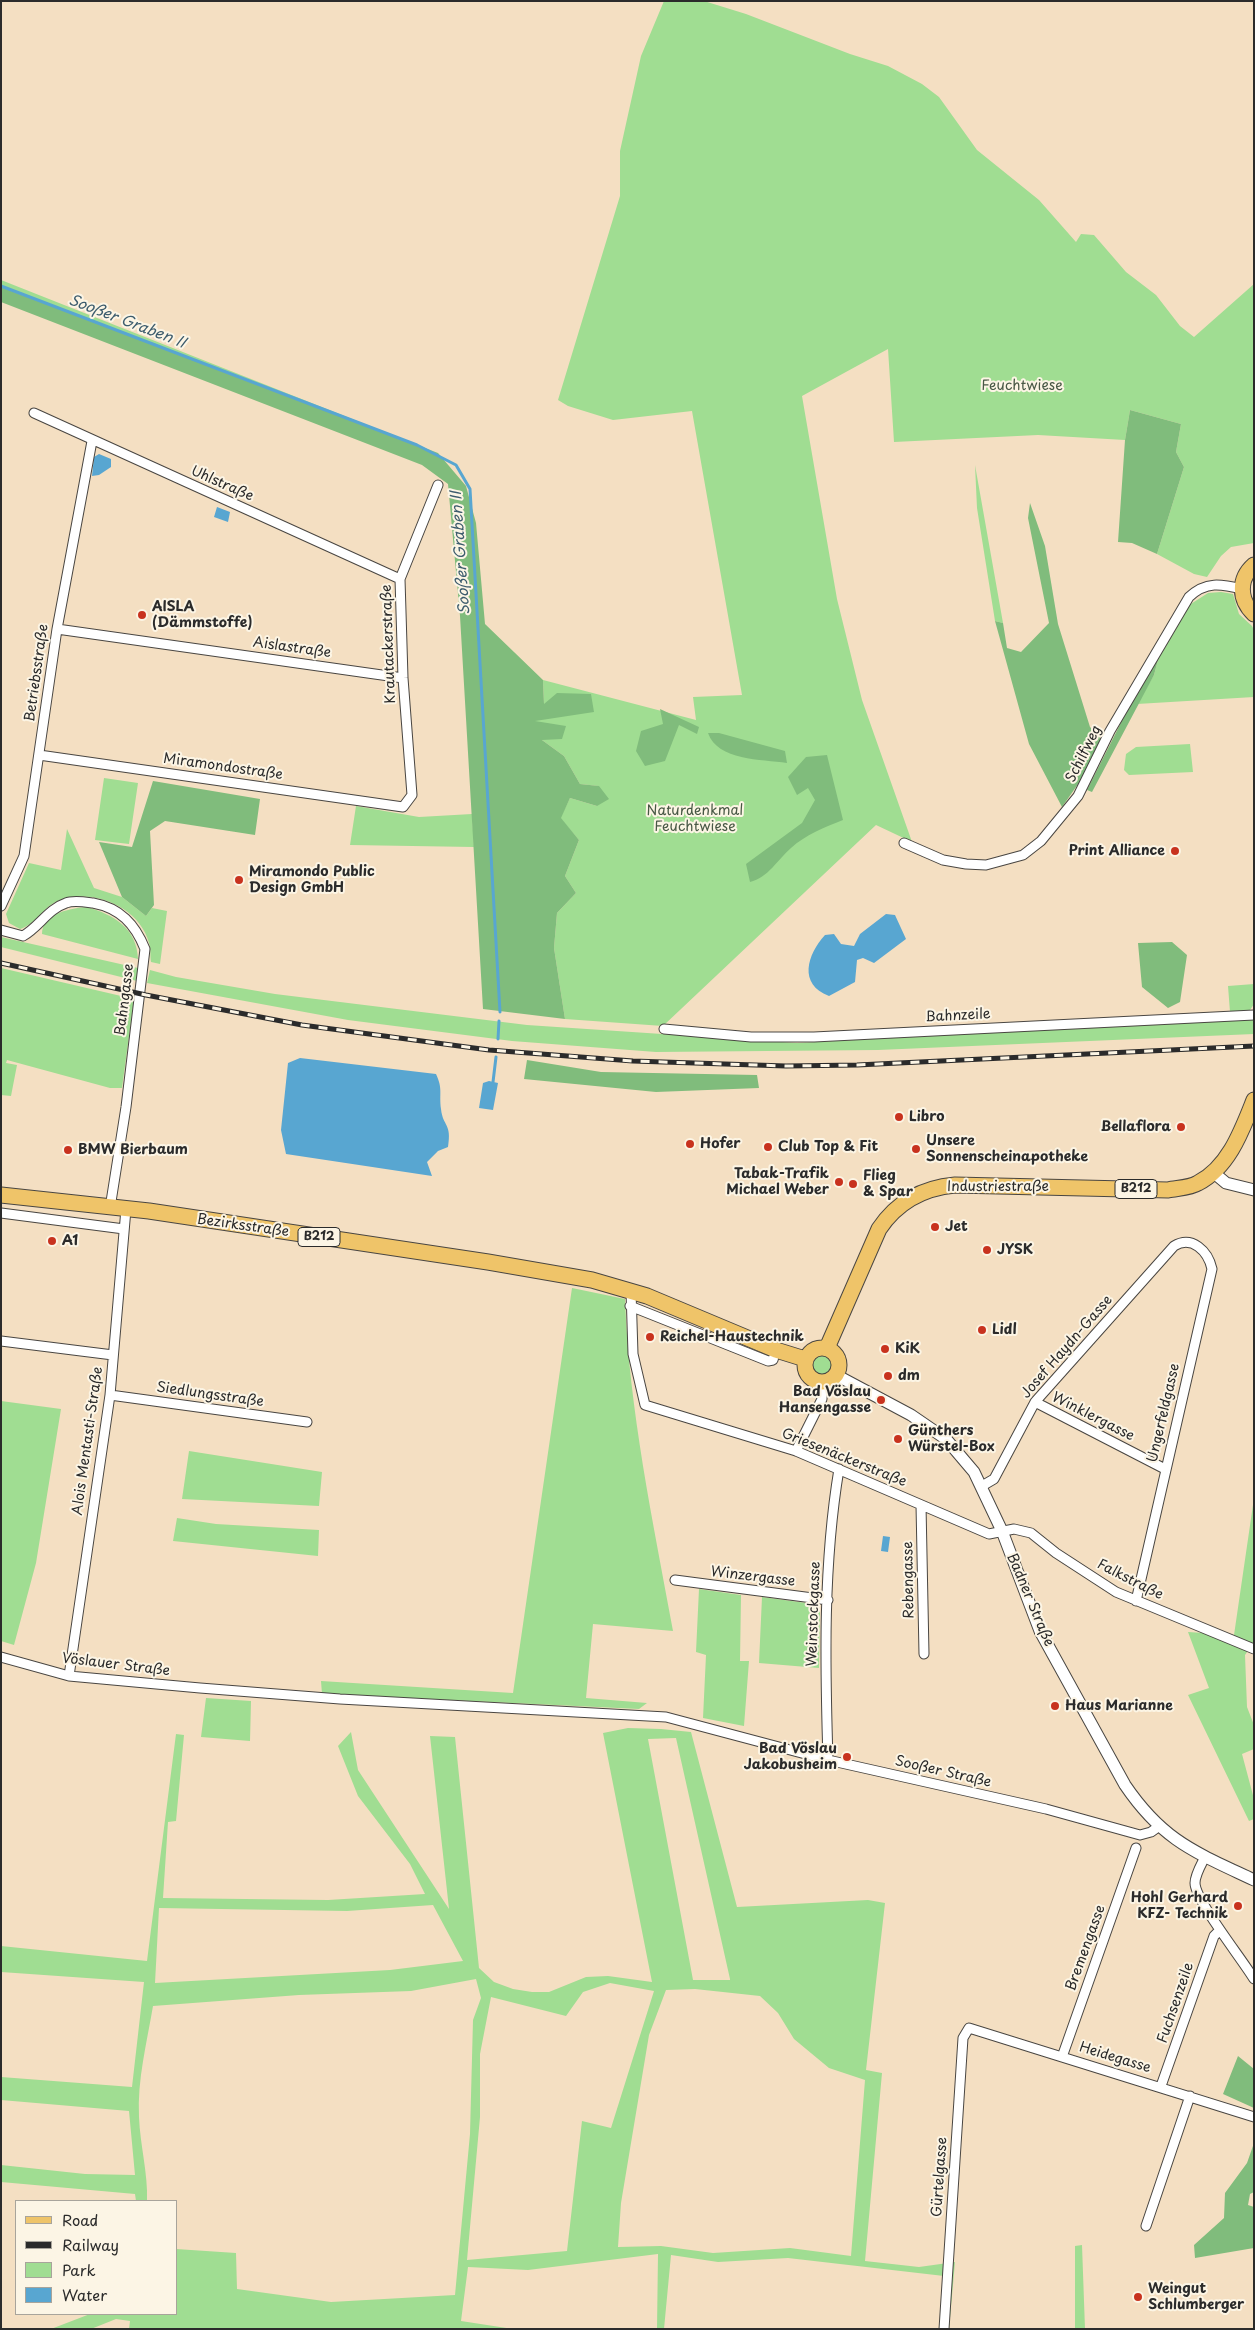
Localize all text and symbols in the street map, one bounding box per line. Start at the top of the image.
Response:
water label: Sooßer Graben II [66,291,188,353]
park label: Feuchtwiese [981,378,1063,394]
street label: Uhlstraße [188,463,256,505]
water label: Sooßer Graben II [448,491,474,615]
street label: Krautackerstraße [379,584,399,704]
place label: AISLA (Dämmstoffe) [152,599,253,632]
marker: AISLA (Dämmstoffe) [136,609,148,621]
street label: Betriebsstraße [22,623,52,723]
street label: Aislastraße [252,634,332,662]
street label: Schilfweg [1063,723,1105,785]
street label: Miramondostraße [162,750,284,784]
park label: Naturdenkmal Feuchtwiese [647,803,743,836]
place label: Print Alliance [1068,843,1165,859]
marker: Print Alliance [1169,845,1181,857]
place label: Miramondo Public Design GmbH [249,864,375,896]
marker: Miramondo Public Design GmbH [233,874,245,886]
street label: Bahngasse [112,963,138,1037]
street label: Bahnzeile [925,1006,991,1026]
place label: Libro [909,1109,944,1125]
marker: Libro [893,1111,905,1123]
place label: Bellaflora [1101,1119,1171,1135]
marker: Bellaflora [1175,1121,1187,1133]
place label: Unsere Sonnenscheinapotheke [926,1133,1088,1166]
place label: Hofer [700,1136,741,1152]
marker: Hofer [684,1138,696,1150]
place label: Club Top & Fit [778,1139,878,1155]
marker: Club Top & Fit [762,1141,774,1153]
place label: BMW Bierbaum [78,1142,188,1158]
marker: Unsere Sonnenscheinapotheke [910,1143,922,1155]
marker: BMW Bierbaum [62,1144,74,1156]
place label: Tabak-Trafik Michael Weber [726,1166,829,1198]
place label: Flieg & Spar [863,1168,913,1200]
marker: Tabak-Trafik Michael Weber [833,1176,845,1188]
marker: Flieg & Spar [847,1178,859,1190]
street label: Industriestraße [947,1179,1049,1195]
road number: B212 [1115,1180,1157,1198]
street label: Bezirksstraße [196,1211,290,1241]
place label: Jet [945,1219,968,1235]
marker: Jet [929,1221,941,1233]
road number: B212 [298,1228,340,1246]
place label: A1 [62,1233,78,1249]
marker: A1 [46,1235,58,1247]
place label: JYSK [997,1242,1033,1258]
marker: JYSK [981,1244,993,1256]
street label: Josef Haydn-Gasse [1018,1292,1116,1402]
place label: Lidl [992,1322,1017,1338]
marker: Lidl [976,1324,988,1336]
place label: Reichel-Haustechnik [660,1329,804,1345]
marker: Reichel-Haustechnik [644,1331,656,1343]
place label: KiK [895,1341,920,1357]
marker: KiK [879,1343,891,1355]
street label: Ungerfeldgasse [1144,1362,1184,1464]
street label: Alois Mentasti-Straße [69,1366,107,1516]
place label: dm [898,1368,920,1384]
marker: dm [882,1370,894,1382]
street label: Siedlungsstraße [155,1379,265,1411]
place label: Bad Vöslau Hansengasse [779,1384,871,1416]
street label: Winklergasse [1049,1389,1137,1445]
marker: Bad Vöslau Hansengasse [875,1394,887,1406]
place label: Günthers Würstel-Box [908,1423,994,1455]
street label: Griesenäckerstraße [779,1425,909,1491]
marker: Günthers Würstel-Box [892,1433,904,1445]
street label: Rebengasse [900,1541,918,1619]
street label: Badner Straße [1003,1551,1057,1649]
street label: Falkstraße [1094,1556,1166,1604]
street label: Weinstockgasse [804,1561,824,1667]
street label: Winzergasse [710,1563,796,1591]
street label: Vöslauer Straße [61,1650,171,1680]
place label: Haus Marianne [1065,1698,1173,1714]
marker: Haus Marianne [1049,1700,1061,1712]
place label: Bad Vöslau Jakobusheim [744,1741,837,1774]
marker: Bad Vöslau Jakobusheim [841,1751,853,1763]
street label: Sooßer Straße [893,1753,993,1791]
place label: Hohl Gerhard KFZ- Technik [1131,1890,1228,1922]
marker: Hohl Gerhard KFZ- Technik [1232,1900,1244,1912]
street label: Bremengasse [1063,1903,1109,1993]
street label: Fuchsenzeile [1154,1960,1198,2046]
street label: Heidegasse [1077,2039,1153,2077]
street label: Gürtelgasse [929,2137,951,2217]
legend [15,2200,178,2315]
text: Road [62,2208,98,2231]
text: Railway [62,2233,119,2256]
text: Park [62,2258,96,2281]
place label: Weingut Schlumberger [1148,2281,1244,2314]
text: Water [62,2283,107,2306]
marker: Weingut Schlumberger [1132,2291,1144,2303]

